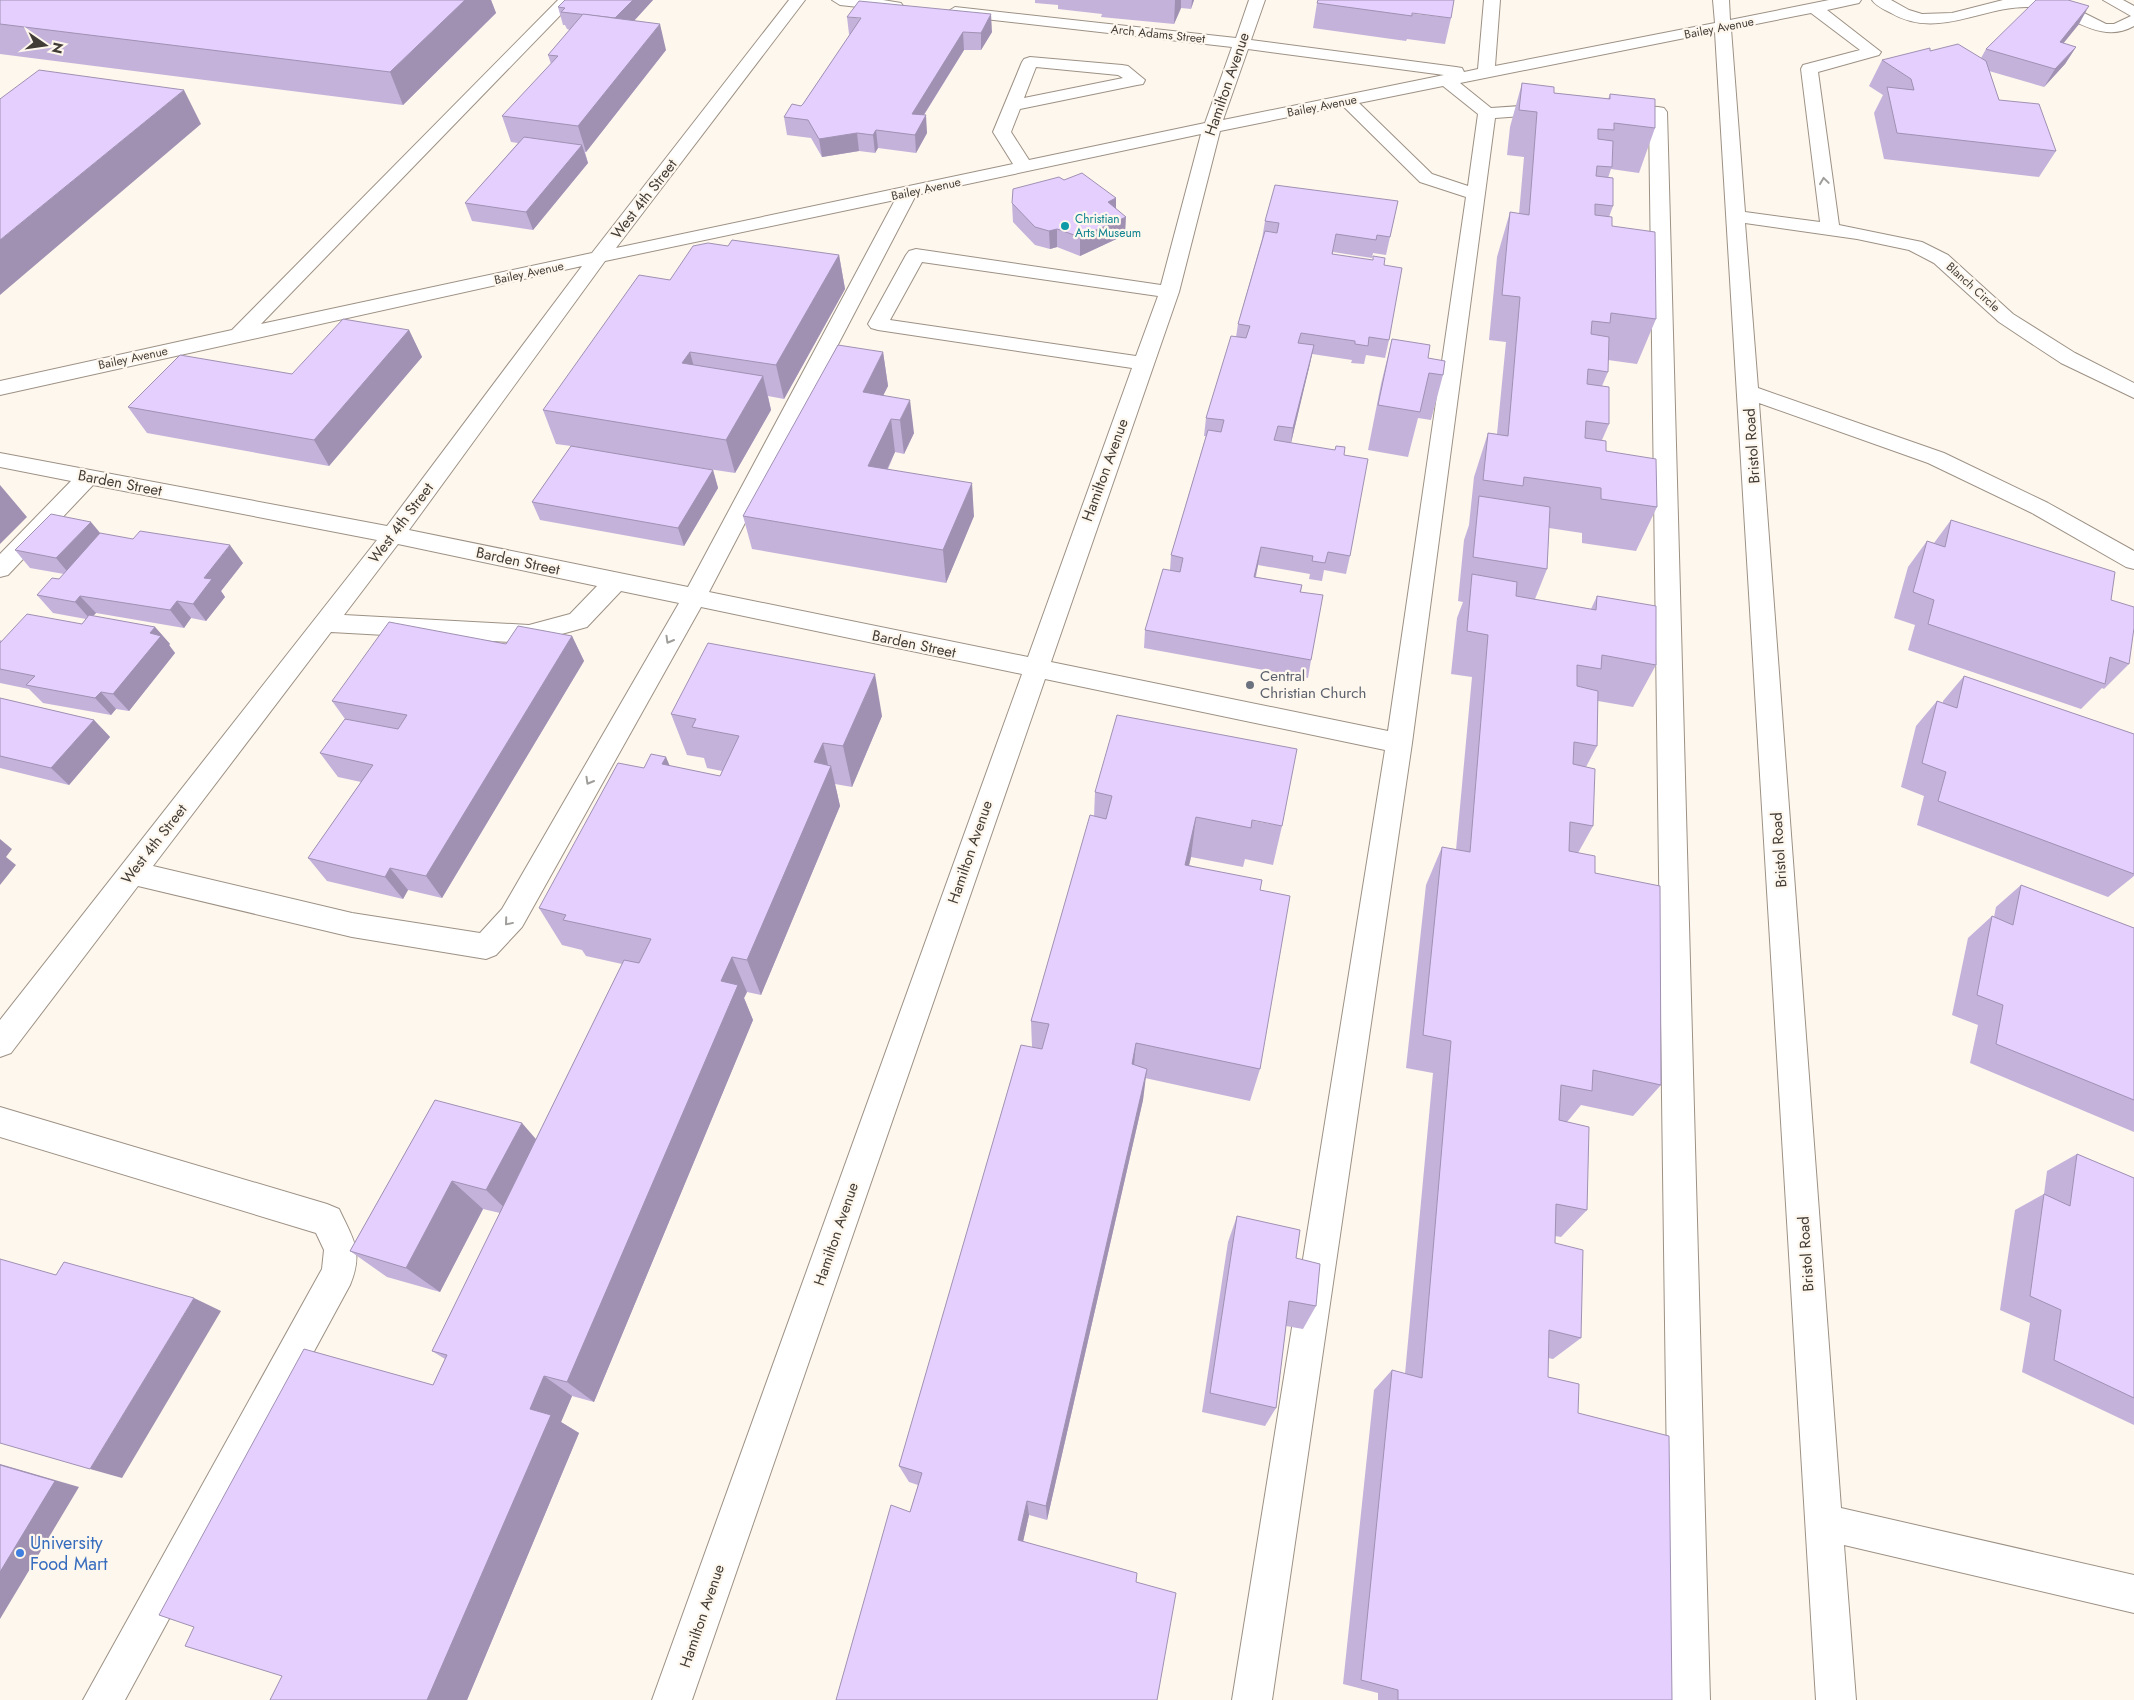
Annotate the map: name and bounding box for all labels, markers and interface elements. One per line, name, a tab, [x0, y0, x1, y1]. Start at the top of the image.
street label: Bailey Avenue	[1683, 12, 1755, 44]
north arrow	[20, 20, 70, 70]
street label: Arch Adams Street	[1110, 20, 1206, 48]
street label: Hamilton Avenue	[1199, 29, 1255, 139]
text: N	[47, 40, 69, 56]
street label: Bailey Avenue	[1286, 90, 1358, 122]
street label: West 4th Street	[606, 154, 682, 244]
street label: Bailey Avenue	[890, 173, 962, 205]
one-way arrow	[1819, 177, 1829, 185]
place label: Christian Arts Museum	[1075, 210, 1141, 242]
marker: Christian Arts Museum	[1059, 220, 1071, 232]
street label: Bailey Avenue	[493, 257, 565, 289]
street label: Blanch Circle	[1942, 258, 2004, 316]
street label: Bailey Avenue	[97, 342, 169, 374]
street label: Bristol Road	[1738, 408, 1766, 484]
street label: Hamilton Avenue	[1076, 415, 1134, 524]
street label: Barden Street	[76, 464, 164, 502]
street label: West 4th Street	[363, 478, 439, 568]
street label: Barden Street	[474, 541, 562, 581]
street label: Barden Street	[870, 624, 958, 664]
one-way arrow	[666, 634, 676, 643]
place label: Central Christian Church	[1260, 665, 1366, 704]
marker: Central Christian Church	[1244, 679, 1256, 691]
one-way arrow	[585, 775, 595, 784]
street label: Hamilton Avenue	[942, 797, 998, 907]
street label: West 4th Street	[116, 799, 192, 889]
street label: Bristol Road	[1765, 812, 1793, 888]
one-way arrow	[505, 916, 514, 925]
street label: Hamilton Avenue	[808, 1179, 864, 1289]
street label: Bristol Road	[1792, 1216, 1820, 1292]
place label: University Food Mart	[30, 1530, 108, 1577]
marker: University Food Mart	[14, 1547, 26, 1559]
street label: Hamilton Avenue	[674, 1561, 730, 1671]

